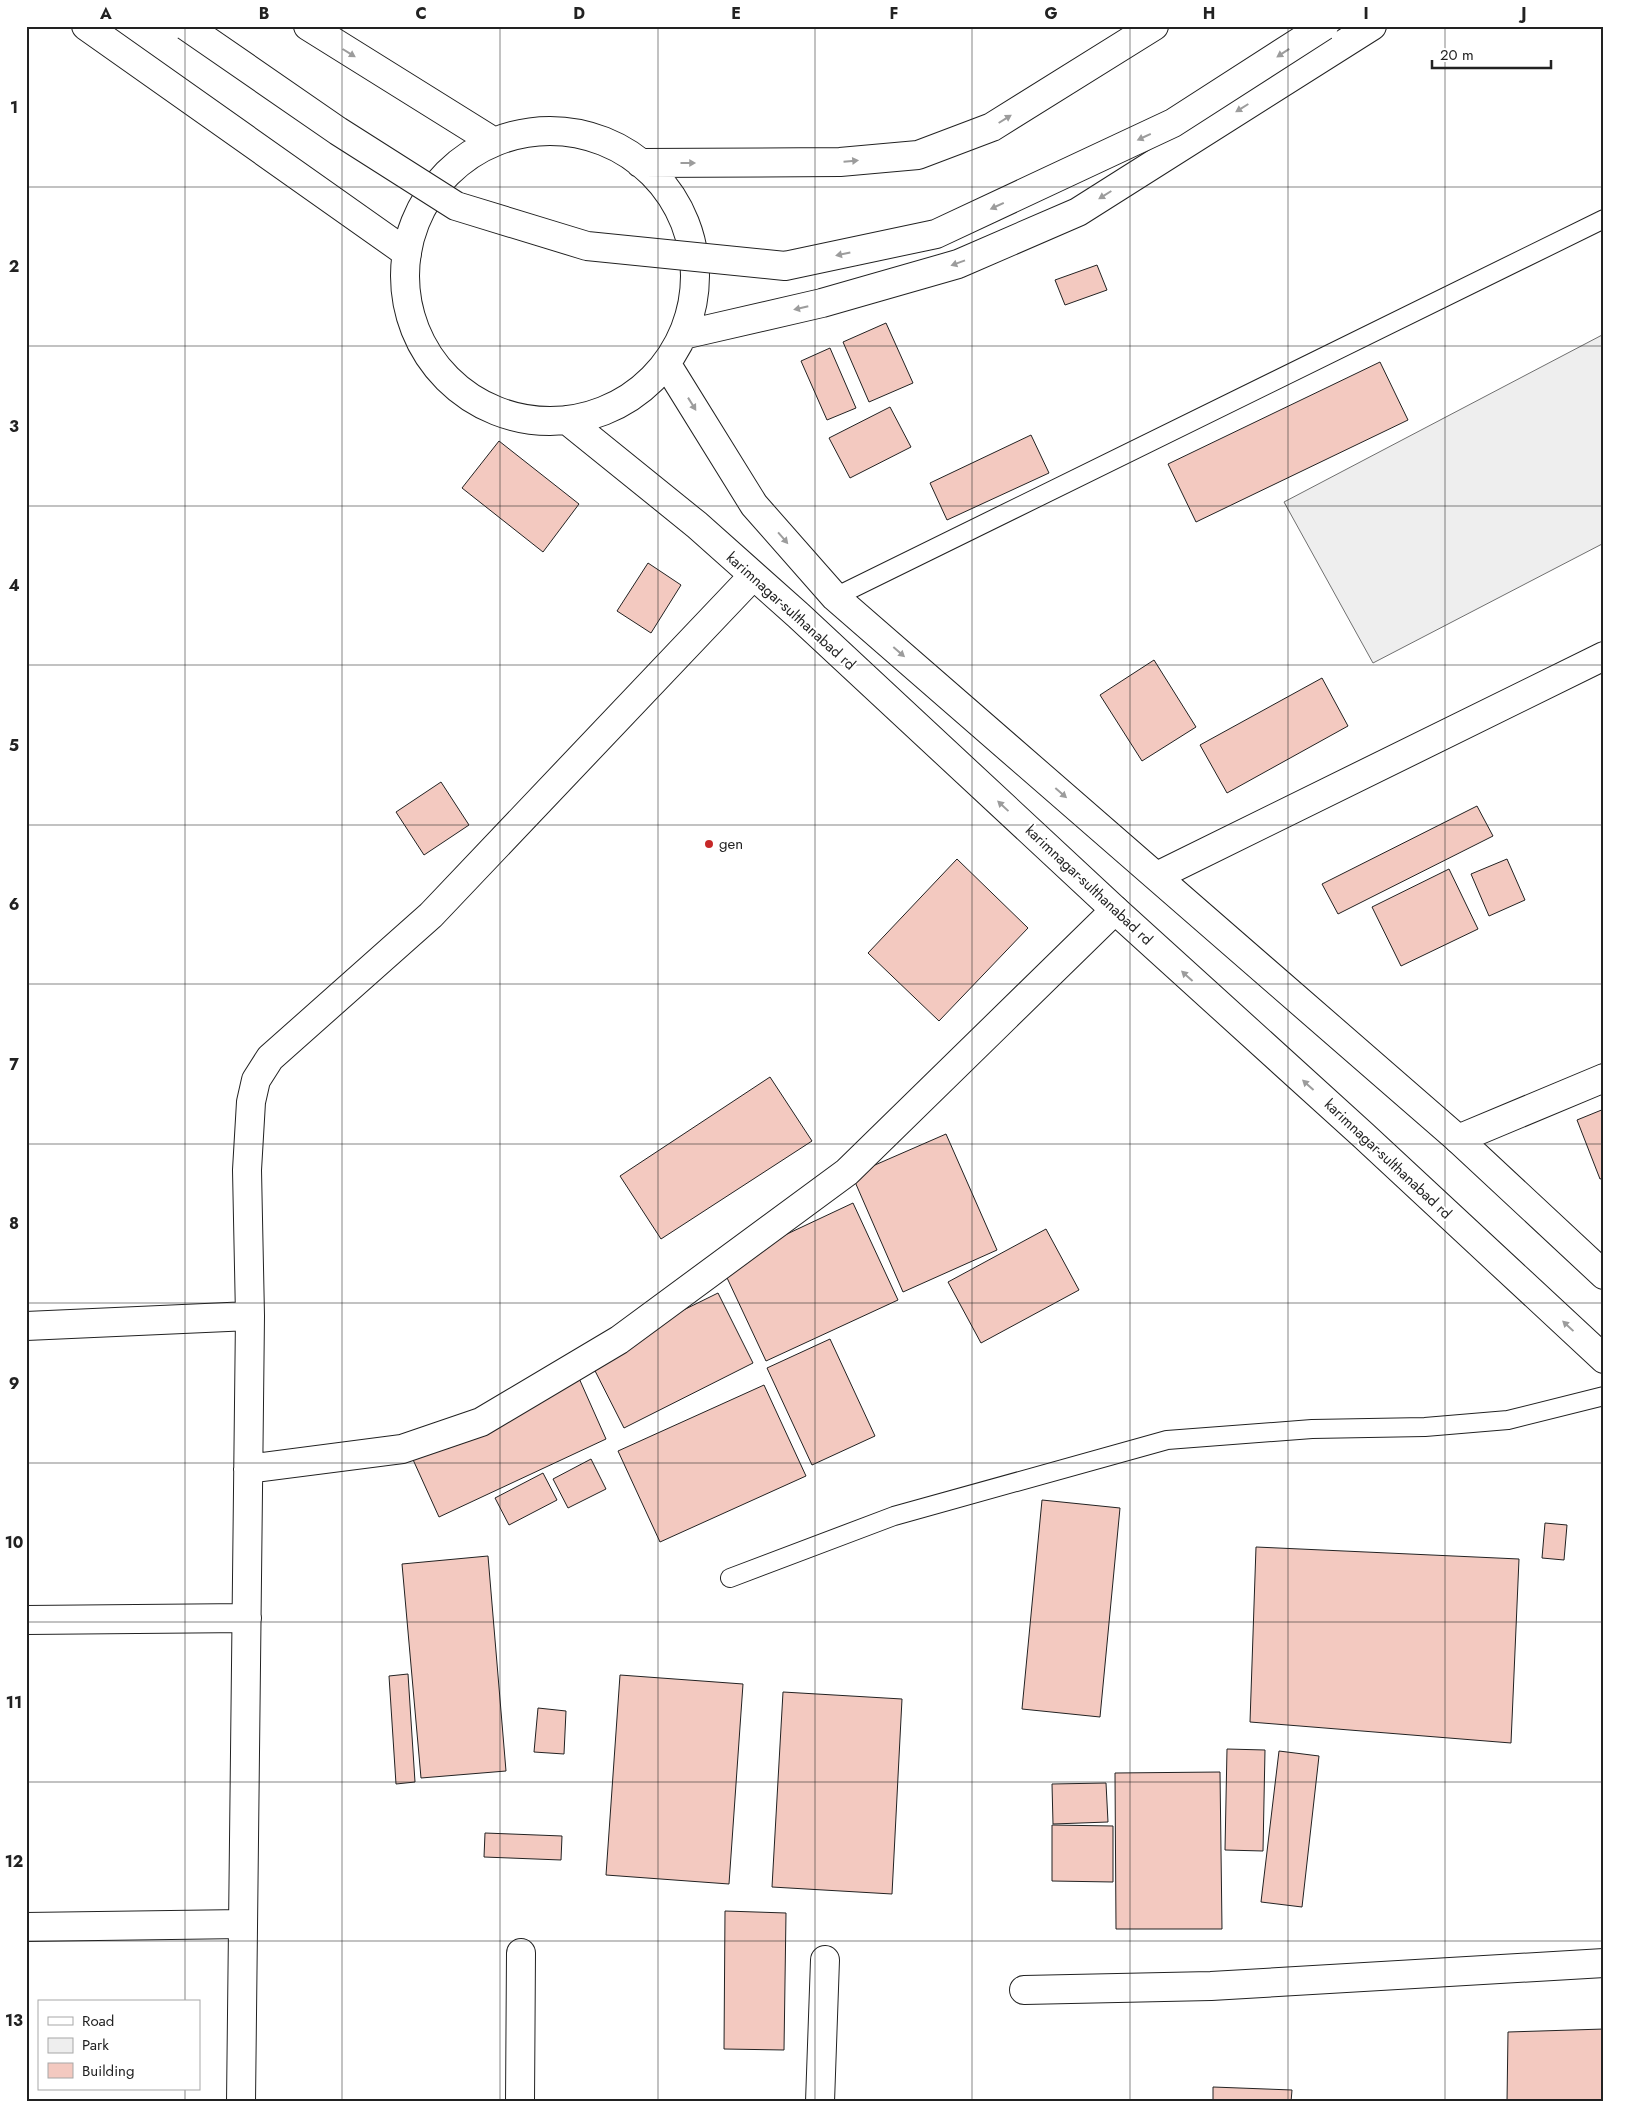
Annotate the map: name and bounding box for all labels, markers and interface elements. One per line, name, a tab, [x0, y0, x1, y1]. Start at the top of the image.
text: A	[99, 2, 112, 25]
text: B	[259, 2, 269, 25]
text: C	[415, 2, 427, 25]
text: D	[573, 2, 585, 25]
text: E	[731, 2, 741, 25]
text: F	[890, 2, 898, 25]
text: G	[1044, 2, 1058, 25]
text: H	[1203, 2, 1215, 25]
text: I	[1363, 2, 1369, 25]
text: J	[1518, 2, 1527, 25]
scale bar	[1432, 38, 1551, 70]
text: 20 m	[1440, 44, 1474, 66]
one-way arrow	[343, 48, 356, 57]
one-way arrow	[1276, 48, 1289, 57]
text: 1	[10, 96, 18, 119]
one-way arrow	[1236, 104, 1249, 113]
one-way arrow	[999, 114, 1012, 123]
one-way arrow	[1137, 133, 1151, 141]
one-way arrow	[843, 157, 859, 165]
one-way arrow	[681, 158, 697, 166]
one-way arrow	[1098, 191, 1111, 200]
one-way arrow	[990, 202, 1004, 210]
one-way arrow	[834, 250, 850, 258]
text: 2	[9, 255, 19, 278]
one-way arrow	[950, 260, 965, 267]
one-way arrow	[794, 304, 809, 312]
one-way arrow	[687, 398, 697, 411]
text: 3	[9, 415, 19, 438]
one-way arrow	[778, 532, 789, 545]
street label: karimnagar-sulthanabad rd	[721, 547, 861, 675]
text: 4	[8, 574, 20, 597]
one-way arrow	[892, 646, 904, 658]
text: 5	[9, 734, 19, 757]
one-way arrow	[1055, 787, 1067, 799]
one-way arrow	[998, 800, 1010, 812]
street label: karimnagar-sulthanabad rd	[1020, 820, 1158, 950]
place label: gen	[719, 833, 743, 855]
marker: gen	[703, 838, 715, 850]
text: 6	[9, 893, 19, 916]
one-way arrow	[1181, 970, 1194, 981]
text: 7	[9, 1053, 19, 1076]
one-way arrow	[1301, 1079, 1314, 1090]
street label: karimnagar-sulthanabad rd	[1319, 1094, 1457, 1224]
text: 8	[9, 1212, 19, 1235]
one-way arrow	[1562, 1320, 1574, 1332]
text: 9	[9, 1372, 19, 1395]
text: 10	[5, 1531, 23, 1554]
text: 11	[6, 1691, 22, 1714]
text: 12	[5, 1850, 23, 1873]
legend	[38, 2000, 200, 2090]
text: 13	[5, 2009, 23, 2032]
text: Road	[82, 2010, 114, 2032]
text: Park	[82, 2034, 109, 2056]
text: Building	[82, 2060, 134, 2082]

